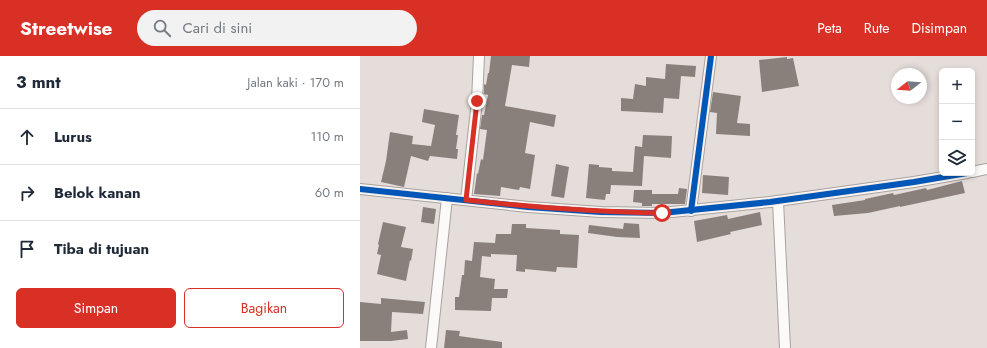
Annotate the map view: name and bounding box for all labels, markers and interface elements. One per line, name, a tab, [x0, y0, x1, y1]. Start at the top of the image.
search box	[137, 10, 417, 46]
text: Streetwise	[20, 15, 113, 42]
icon: search	[151, 17, 173, 39]
text: Cari di sini	[183, 17, 252, 39]
text: Peta	[817, 18, 842, 38]
text: Rute	[864, 18, 890, 38]
text: Disimpan	[912, 18, 967, 38]
north arrow	[891, 68, 927, 104]
map controls	[939, 68, 975, 176]
button: +	[939, 68, 975, 104]
text: 3 mnt	[16, 70, 61, 94]
text: Jalan kaki · 170 m	[247, 73, 344, 92]
route end	[468, 92, 486, 110]
button: −	[939, 104, 975, 140]
icon: ahead	[16, 126, 38, 148]
text: Lurus	[54, 126, 92, 148]
text: 110 m	[310, 127, 344, 146]
button: layers	[939, 140, 975, 176]
icon: right	[16, 182, 38, 204]
text: Belok kanan	[54, 182, 141, 204]
text: 60 m	[315, 183, 344, 202]
route start	[653, 204, 671, 222]
icon: arrive	[16, 238, 38, 260]
text: Tiba di tujuan	[54, 238, 149, 260]
button: Simpan	[16, 288, 176, 328]
button: Bagikan	[184, 288, 344, 328]

